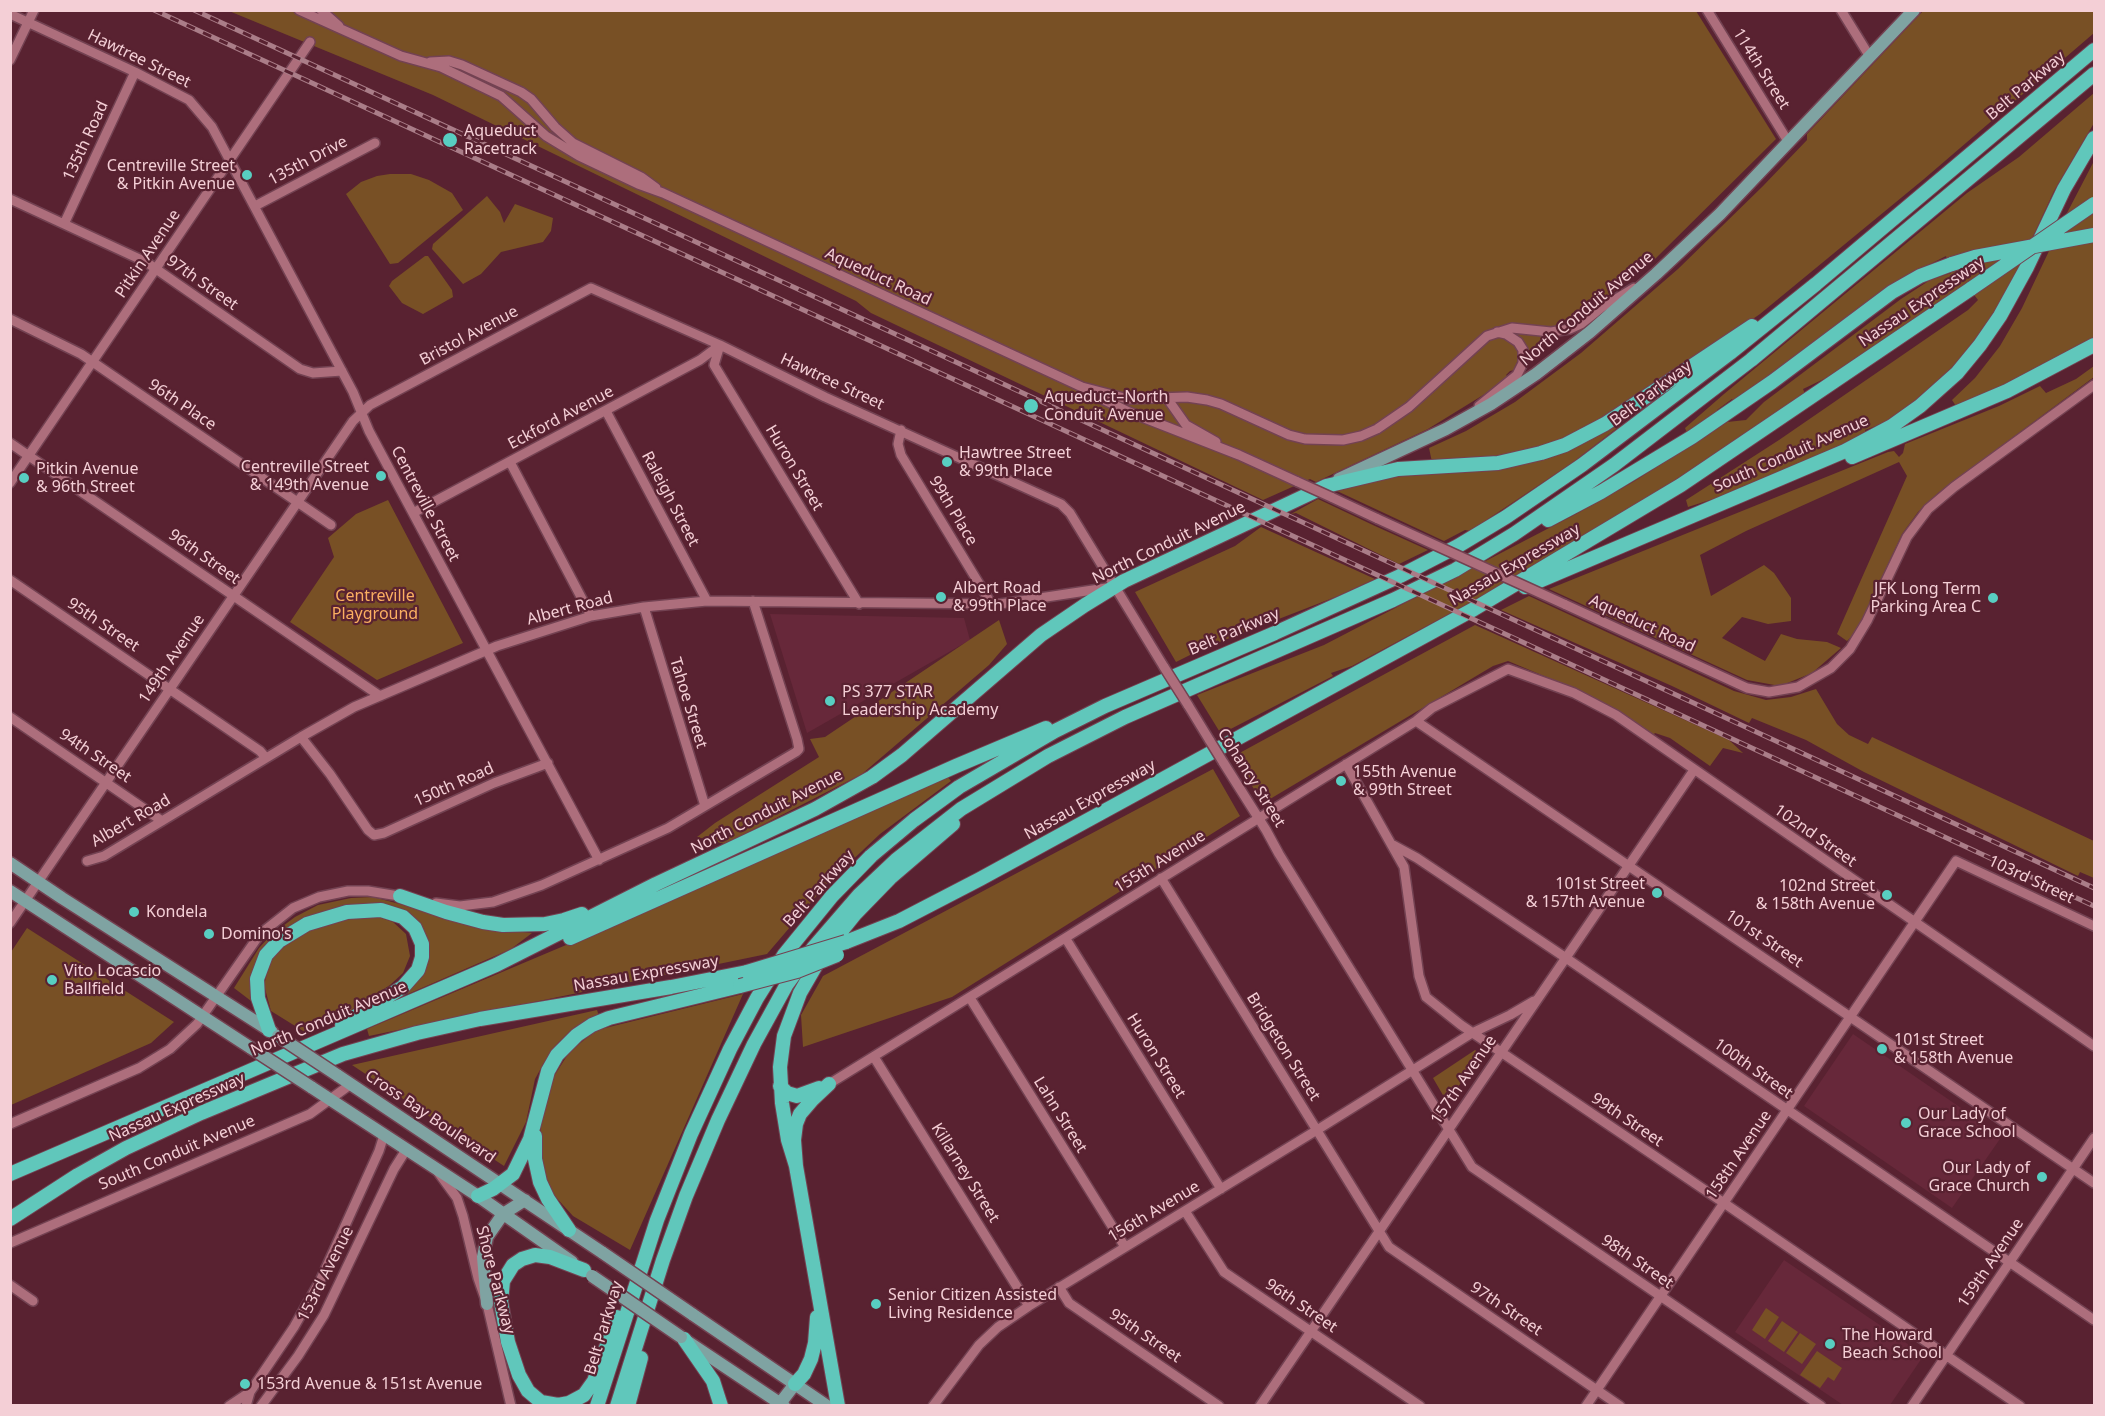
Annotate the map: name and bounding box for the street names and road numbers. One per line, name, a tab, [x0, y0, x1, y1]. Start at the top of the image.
street label: 114th Street	[1728, 25, 1794, 113]
street label: Hawtree Street	[84, 26, 194, 92]
street label: Belt Parkway	[1983, 47, 2069, 125]
street label: 135th Road	[59, 98, 113, 184]
street label: 135th Drive	[265, 132, 351, 190]
street label: Pitkin Avenue	[111, 206, 185, 302]
street label: Aqueduct Road	[822, 244, 934, 310]
street label: North Conduit Avenue	[1517, 248, 1657, 370]
street label: 97th Street	[163, 251, 241, 315]
street label: Nassau Expressway	[1856, 253, 1988, 351]
street label: Bristol Avenue	[416, 302, 522, 370]
street label: Hawtree Street	[777, 350, 887, 414]
street label: Belt Parkway	[1606, 357, 1696, 431]
street label: 96th Place	[144, 375, 220, 435]
street label: Eckford Avenue	[505, 382, 617, 454]
street label: South Conduit Avenue	[1710, 411, 1872, 497]
street label: Huron Street	[761, 422, 827, 514]
street label: Centreville Street	[386, 443, 464, 565]
street label: Raleigh Street	[637, 448, 703, 550]
street label: 99th Place	[925, 473, 981, 549]
street label: North Conduit Avenue	[1089, 498, 1249, 588]
street label: Nassau Expressway	[1447, 520, 1583, 610]
street label: 96th Street	[165, 525, 243, 589]
street label: Albert Road	[525, 588, 615, 630]
street label: Aqueduct Road	[1586, 591, 1698, 657]
street label: 95th Street	[63, 594, 143, 656]
street label: Belt Parkway	[1186, 604, 1282, 660]
street label: 149th Avenue	[135, 611, 209, 707]
street label: Tahoe Street	[665, 655, 711, 751]
street label: 94th Street	[55, 725, 135, 787]
street label: Cohancy Street	[1213, 725, 1289, 831]
street label: Nassau Expressway	[1021, 756, 1159, 844]
street label: 150th Road	[411, 759, 497, 811]
street label: North Conduit Avenue	[688, 765, 846, 859]
street label: Albert Road	[88, 791, 174, 851]
street label: 102nd Street	[1770, 801, 1860, 871]
street label: 155th Avenue	[1111, 826, 1209, 898]
street label: Belt Parkway	[779, 847, 859, 931]
street label: 103rd Street	[1985, 852, 2077, 908]
street label: 101st Street	[1721, 906, 1807, 972]
street label: Nassau Expressway	[572, 952, 720, 996]
street label: North Conduit Avenue	[248, 977, 410, 1061]
street label: Bridgeton Street	[1242, 989, 1324, 1105]
street label: Huron Street	[1122, 1010, 1190, 1102]
street label: 157th Avenue	[1427, 1032, 1501, 1128]
street label: 100th Street	[1710, 1035, 1796, 1103]
street label: Cross Bay Boulevard	[361, 1066, 499, 1168]
street label: Nassau Expressway	[106, 1069, 248, 1147]
street label: Lahn Street	[1029, 1073, 1091, 1157]
street label: 99th Street	[1587, 1089, 1667, 1151]
street label: 158th Avenue	[1702, 1107, 1776, 1203]
street label: South Conduit Avenue	[96, 1111, 258, 1195]
street label: Killarney Street	[927, 1120, 1003, 1226]
street label: 156th Avenue	[1105, 1177, 1203, 1247]
street label: 159th Avenue	[1954, 1215, 2028, 1311]
street label: 153rd Avenue	[294, 1223, 358, 1325]
street label: Shore Parkway	[471, 1224, 519, 1336]
street label: 98th Street	[1597, 1231, 1677, 1293]
street label: 96th Street	[1261, 1275, 1341, 1337]
street label: 97th Street	[1466, 1278, 1546, 1340]
street label: Belt Parkway	[581, 1279, 627, 1377]
street label: 95th Street	[1105, 1305, 1185, 1367]

